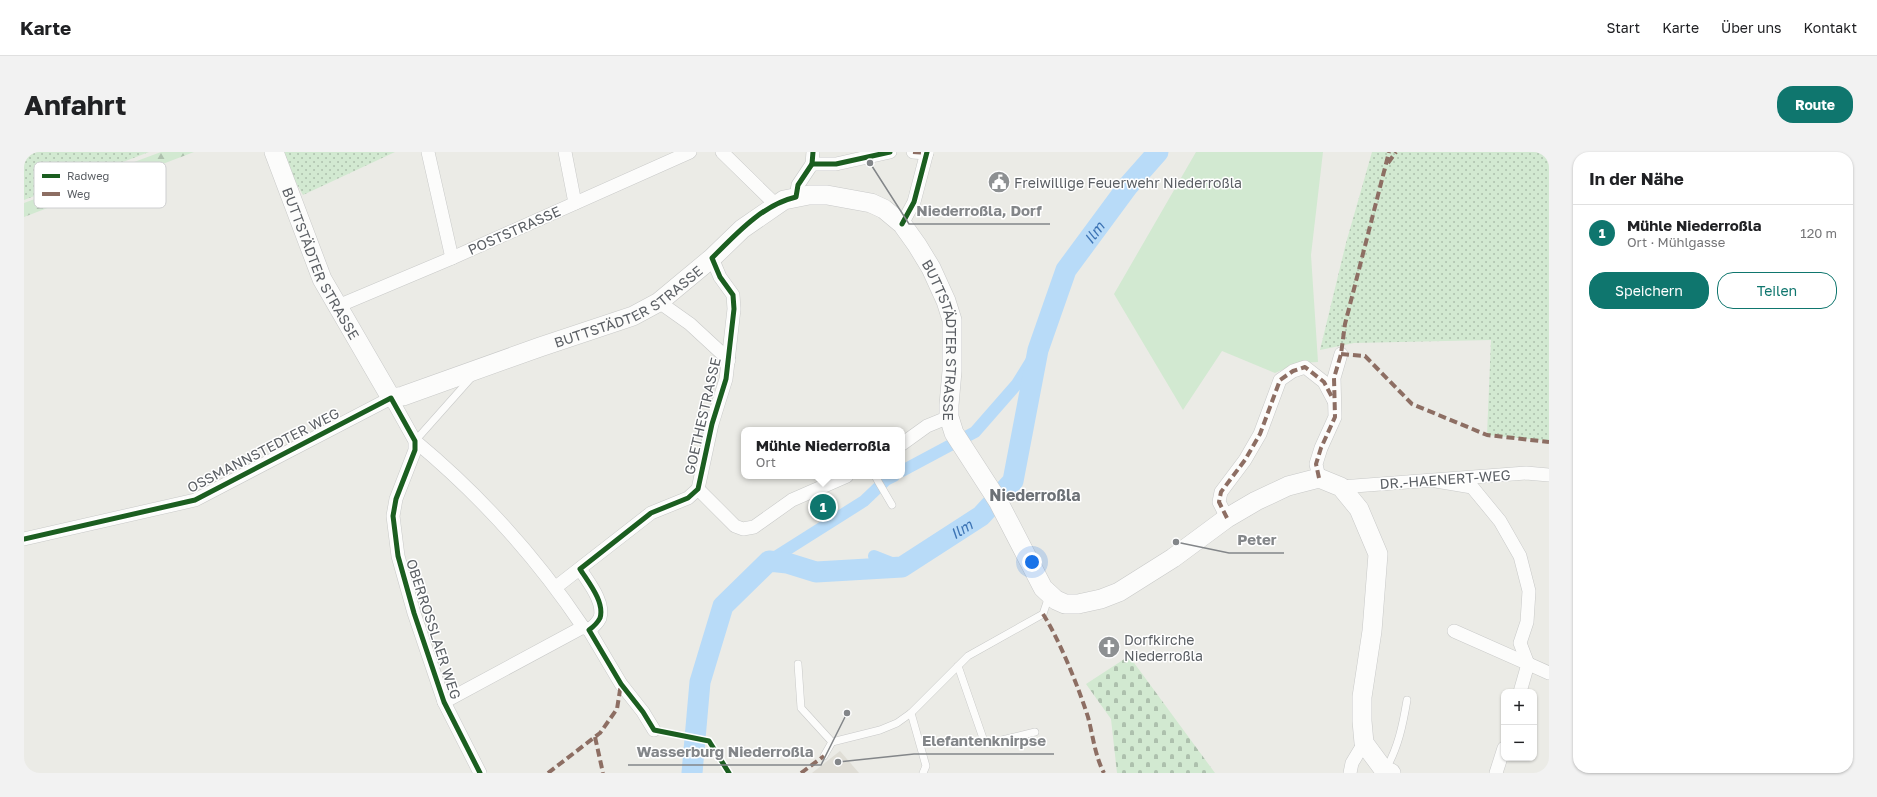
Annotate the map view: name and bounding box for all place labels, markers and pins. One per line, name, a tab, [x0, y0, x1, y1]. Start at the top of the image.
public building icon: Freiwillige Feuerwehr Niederroßla	[986, 169, 1012, 195]
place label: Freiwillige Feuerwehr Niederroßla	[1014, 174, 1242, 191]
callout: Niederroßla, Dorf	[909, 197, 1050, 224]
pin: 1	[810, 492, 836, 522]
callout: Peter	[1229, 526, 1284, 553]
place label: Dorfkirche Niederroßla	[1124, 631, 1203, 664]
church icon: Dorfkirche Niederroßla	[1096, 634, 1122, 660]
callout: Elefantenknirpse	[914, 727, 1054, 754]
callout: Wasserburg Niederroßla	[628, 738, 821, 765]

